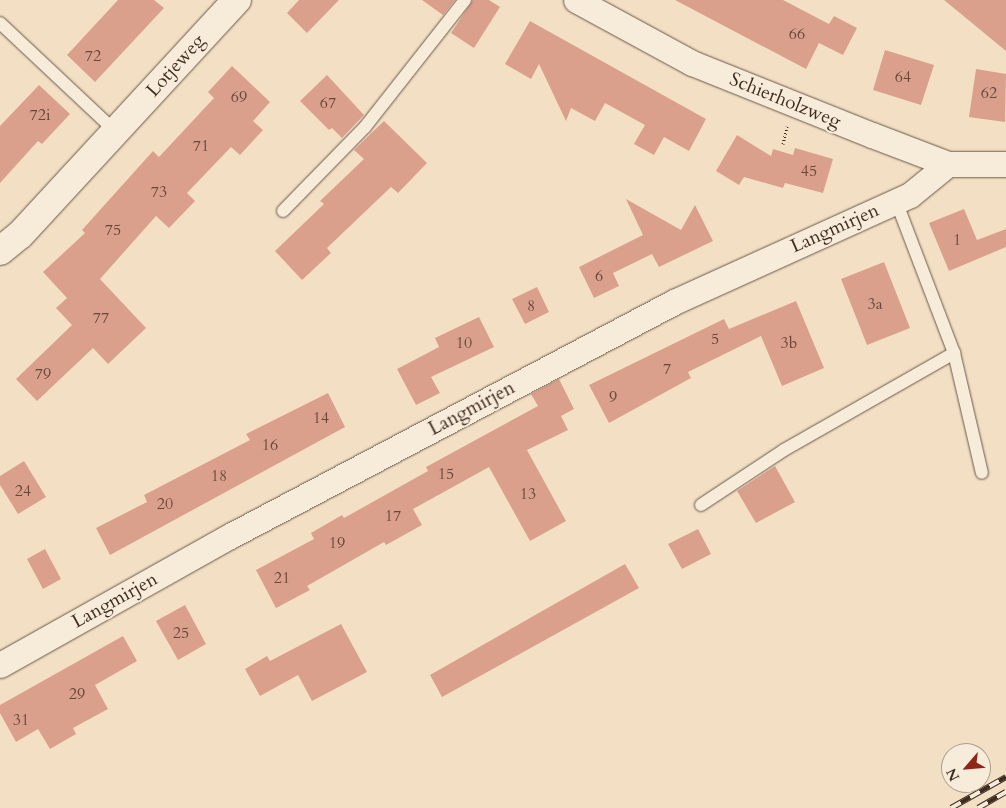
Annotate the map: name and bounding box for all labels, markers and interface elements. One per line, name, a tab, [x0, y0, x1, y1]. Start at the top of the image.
house number: 66	[789, 24, 805, 44]
street label: Lotjeweg	[142, 30, 210, 102]
house number: 72	[85, 46, 101, 66]
house number: 64	[895, 67, 911, 87]
street label: Schierholzweg	[726, 68, 844, 134]
house number: 62	[981, 83, 997, 103]
house number: 69	[231, 87, 247, 107]
house number: 67	[320, 93, 336, 113]
house number: 72i	[30, 105, 50, 125]
house number: 71	[193, 136, 209, 156]
house number: 45	[801, 161, 817, 181]
house number: 73	[151, 182, 167, 202]
street label: Langmirjen	[787, 199, 883, 259]
house number: 75	[105, 220, 121, 240]
house number: 1	[953, 230, 961, 250]
house number: 6	[595, 266, 603, 286]
house number: 3a	[867, 294, 883, 314]
house number: 8	[527, 296, 535, 316]
house number: 77	[93, 308, 109, 328]
house number: 5	[711, 329, 719, 349]
house number: 10	[456, 333, 472, 353]
house number: 3b	[781, 333, 797, 353]
house number: 7	[663, 359, 671, 379]
house number: 79	[35, 364, 51, 384]
street label: Langmirjen	[425, 377, 519, 441]
house number: 9	[609, 387, 617, 407]
house number: 14	[313, 408, 329, 428]
house number: 16	[262, 435, 278, 455]
house number: 15	[438, 464, 454, 484]
house number: 18	[211, 466, 227, 486]
house number: 24	[15, 481, 31, 501]
house number: 13	[520, 484, 536, 504]
house number: 20	[157, 494, 173, 514]
house number: 17	[385, 506, 401, 526]
house number: 19	[329, 533, 345, 553]
street label: Langmirjen	[68, 568, 162, 634]
house number: 21	[274, 568, 290, 588]
house number: 25	[173, 623, 189, 643]
house number: 29	[69, 684, 85, 704]
house number: 31	[13, 710, 29, 730]
north arrow	[941, 743, 991, 793]
text: N	[942, 765, 964, 784]

